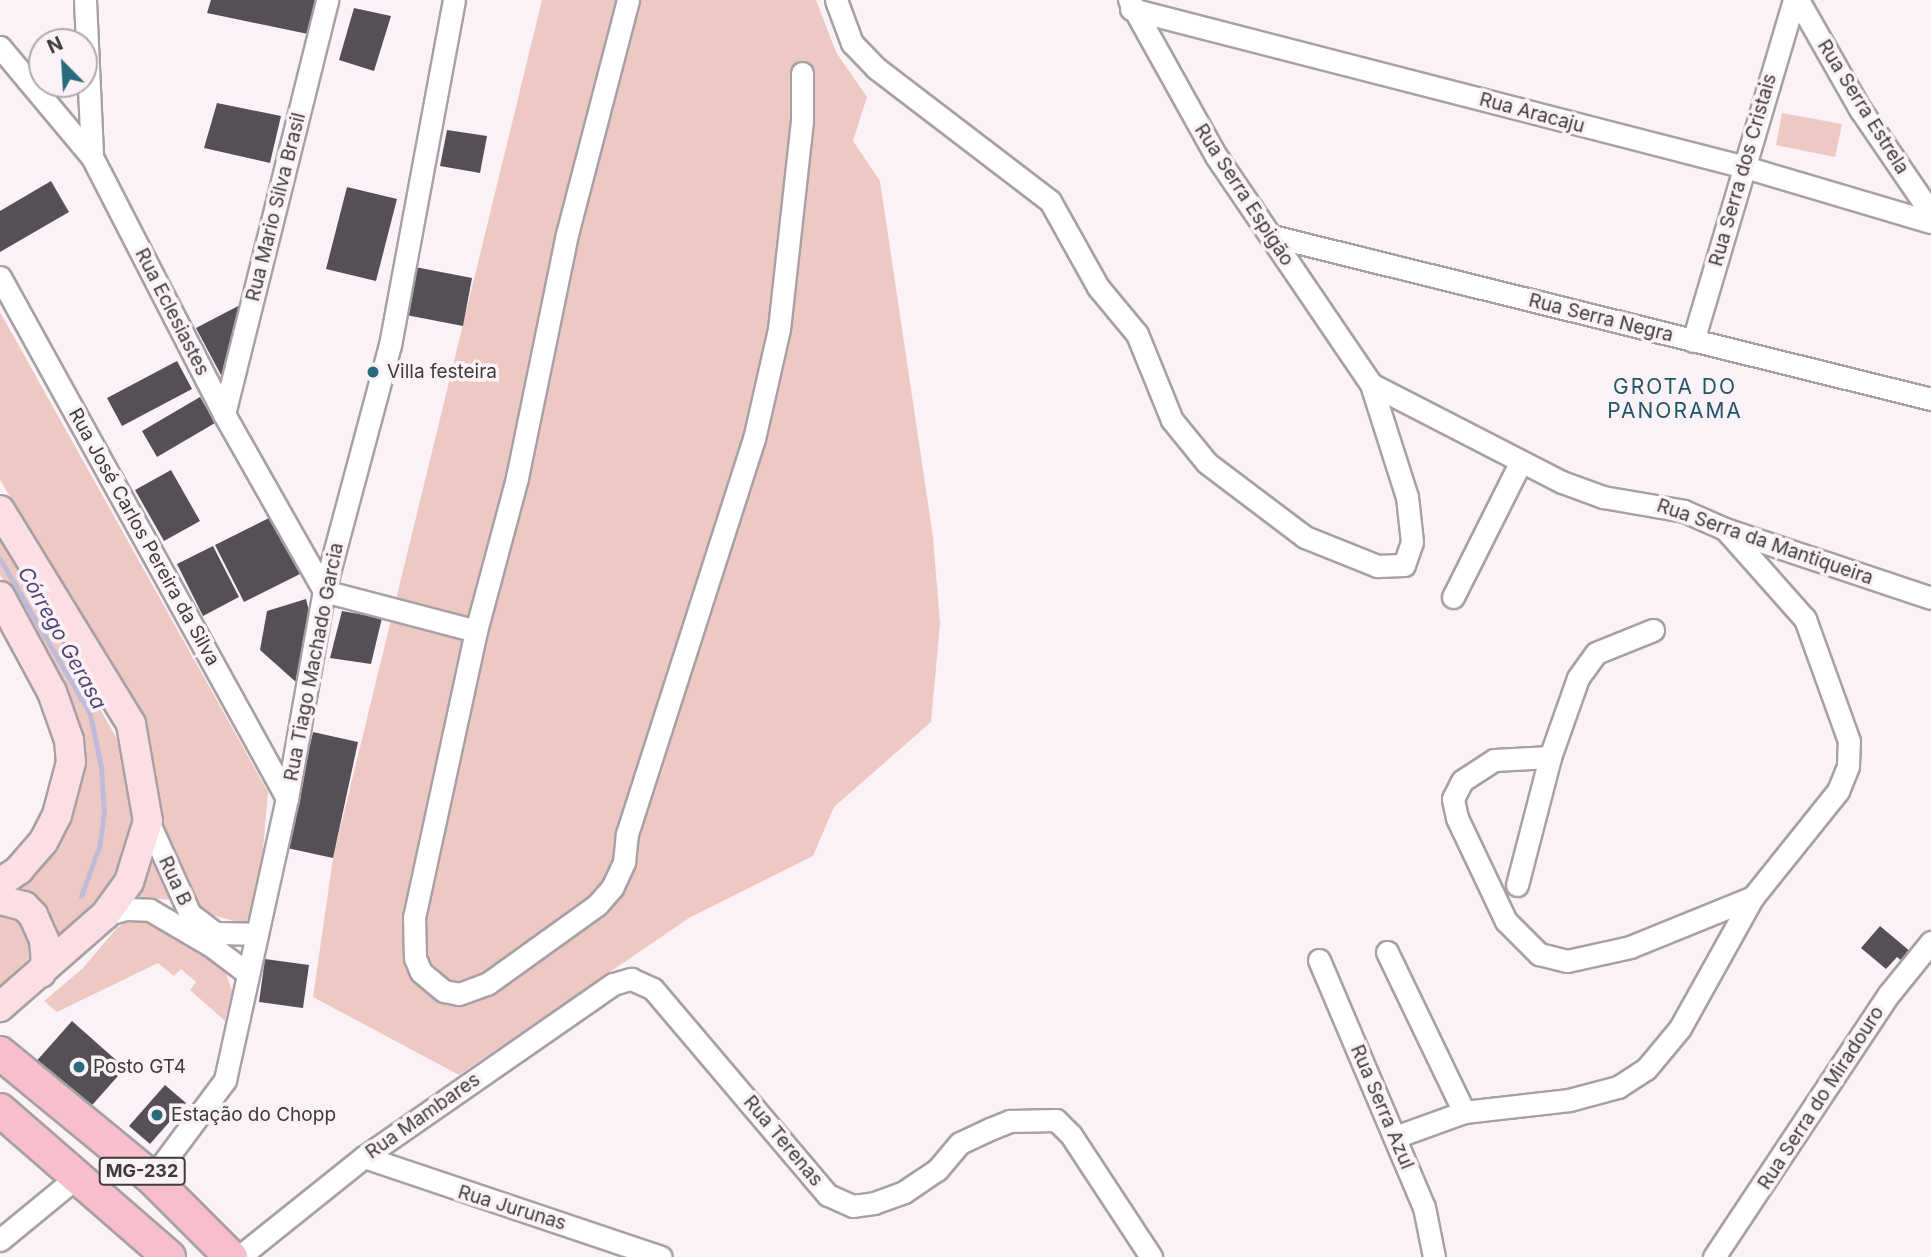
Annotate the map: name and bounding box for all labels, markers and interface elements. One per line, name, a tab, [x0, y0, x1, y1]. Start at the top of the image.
north arrow	[28, 28, 98, 98]
text: N	[44, 32, 66, 59]
street label: Rua Serra Estrela	[1812, 36, 1914, 178]
street label: Rua Serra dos Cristais	[1705, 71, 1781, 269]
street label: Rua Aracaju	[1477, 88, 1587, 138]
street label: Rua Mario Silva Brasil	[242, 110, 310, 304]
street label: Rua Serra Espigão	[1190, 120, 1298, 270]
street label: Rua Eclesiastes	[130, 245, 214, 379]
street label: Rua Serra Negra	[1526, 289, 1676, 347]
place label: Villa festeira	[387, 361, 497, 383]
marker: Villa festeira	[365, 364, 381, 380]
district label: GROTA DO PANORAMA	[1608, 374, 1742, 424]
street label: Rua José Carlos Pereira da Silva	[64, 404, 224, 670]
street label: Rua Serra da Mantiqueira	[1654, 494, 1876, 590]
street label: Rua Tiago Machado Garcia	[280, 541, 348, 783]
water label: Córrego Gerasa	[12, 562, 112, 714]
street label: Rua B	[154, 853, 196, 909]
street label: Rua Serra do Miradouro	[1753, 1002, 1889, 1194]
street label: Rua Serra Azul	[1346, 1041, 1418, 1173]
place label: Posto GT4	[93, 1056, 186, 1078]
marker: Posto GT4	[71, 1059, 87, 1075]
street label: Rua Mambares	[361, 1068, 485, 1164]
street label: Rua Terenas	[739, 1091, 827, 1191]
place label: Estação do Chopp	[171, 1104, 336, 1126]
marker: Estação do Chopp	[149, 1107, 165, 1123]
road number: MG-232	[98, 1156, 186, 1186]
street label: Rua Jurunas	[455, 1181, 569, 1235]

